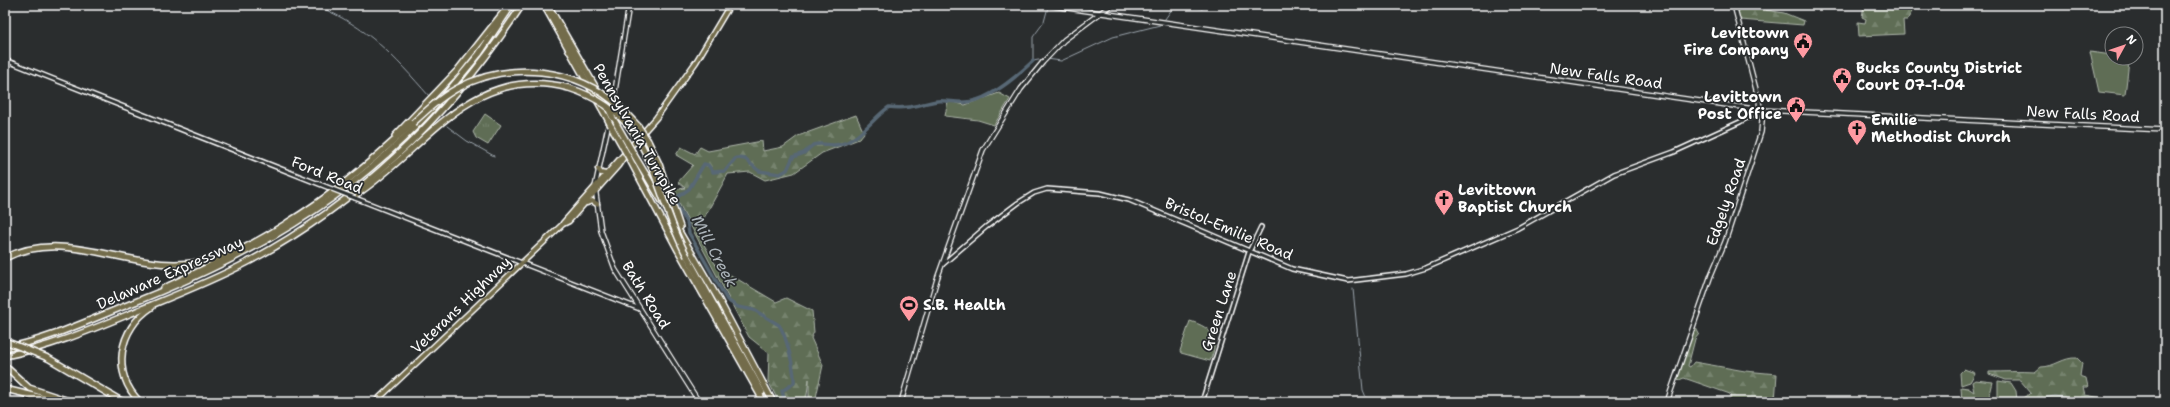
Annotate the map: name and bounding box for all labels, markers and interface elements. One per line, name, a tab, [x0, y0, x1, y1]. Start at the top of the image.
place label: Levittown Fire Company	[1684, 23, 1789, 60]
north arrow	[2104, 26, 2144, 66]
public building icon: Levittown Fire Company	[1792, 31, 1814, 59]
text: N	[2123, 32, 2140, 48]
street label: New Falls Road	[1548, 58, 1664, 94]
place label: Bucks County District Court 07-1-04	[1856, 58, 2022, 95]
street label: Pennsylvania Turnpike	[588, 60, 686, 208]
public building icon: Bucks County District Court 07-1-04	[1831, 66, 1853, 94]
place label: Levittown Post Office	[1698, 87, 1782, 124]
public building icon: Levittown Post Office	[1785, 95, 1807, 123]
street label: New Falls Road	[2026, 101, 2141, 127]
place label: Emilie Methodist Church	[1871, 110, 2011, 147]
church icon: Emilie Methodist Church	[1846, 118, 1868, 146]
street label: Ford Road	[288, 152, 366, 199]
street label: Edgely Road	[1702, 155, 1750, 248]
place label: Levittown Baptist Church	[1458, 180, 1572, 217]
church icon: Levittown Baptist Church	[1433, 188, 1455, 216]
street label: Bristol-Emilie Road	[1162, 193, 1297, 265]
water label: Mill Creek	[687, 211, 742, 291]
street label: Delaware Expressway	[94, 232, 246, 314]
street label: Veterans Highway	[407, 252, 515, 358]
street label: Bath Road	[617, 257, 675, 333]
street label: Green Lane	[1197, 268, 1241, 354]
sports icon: S.B. Health	[898, 294, 920, 322]
place label: S.B. Health	[923, 295, 1006, 315]

